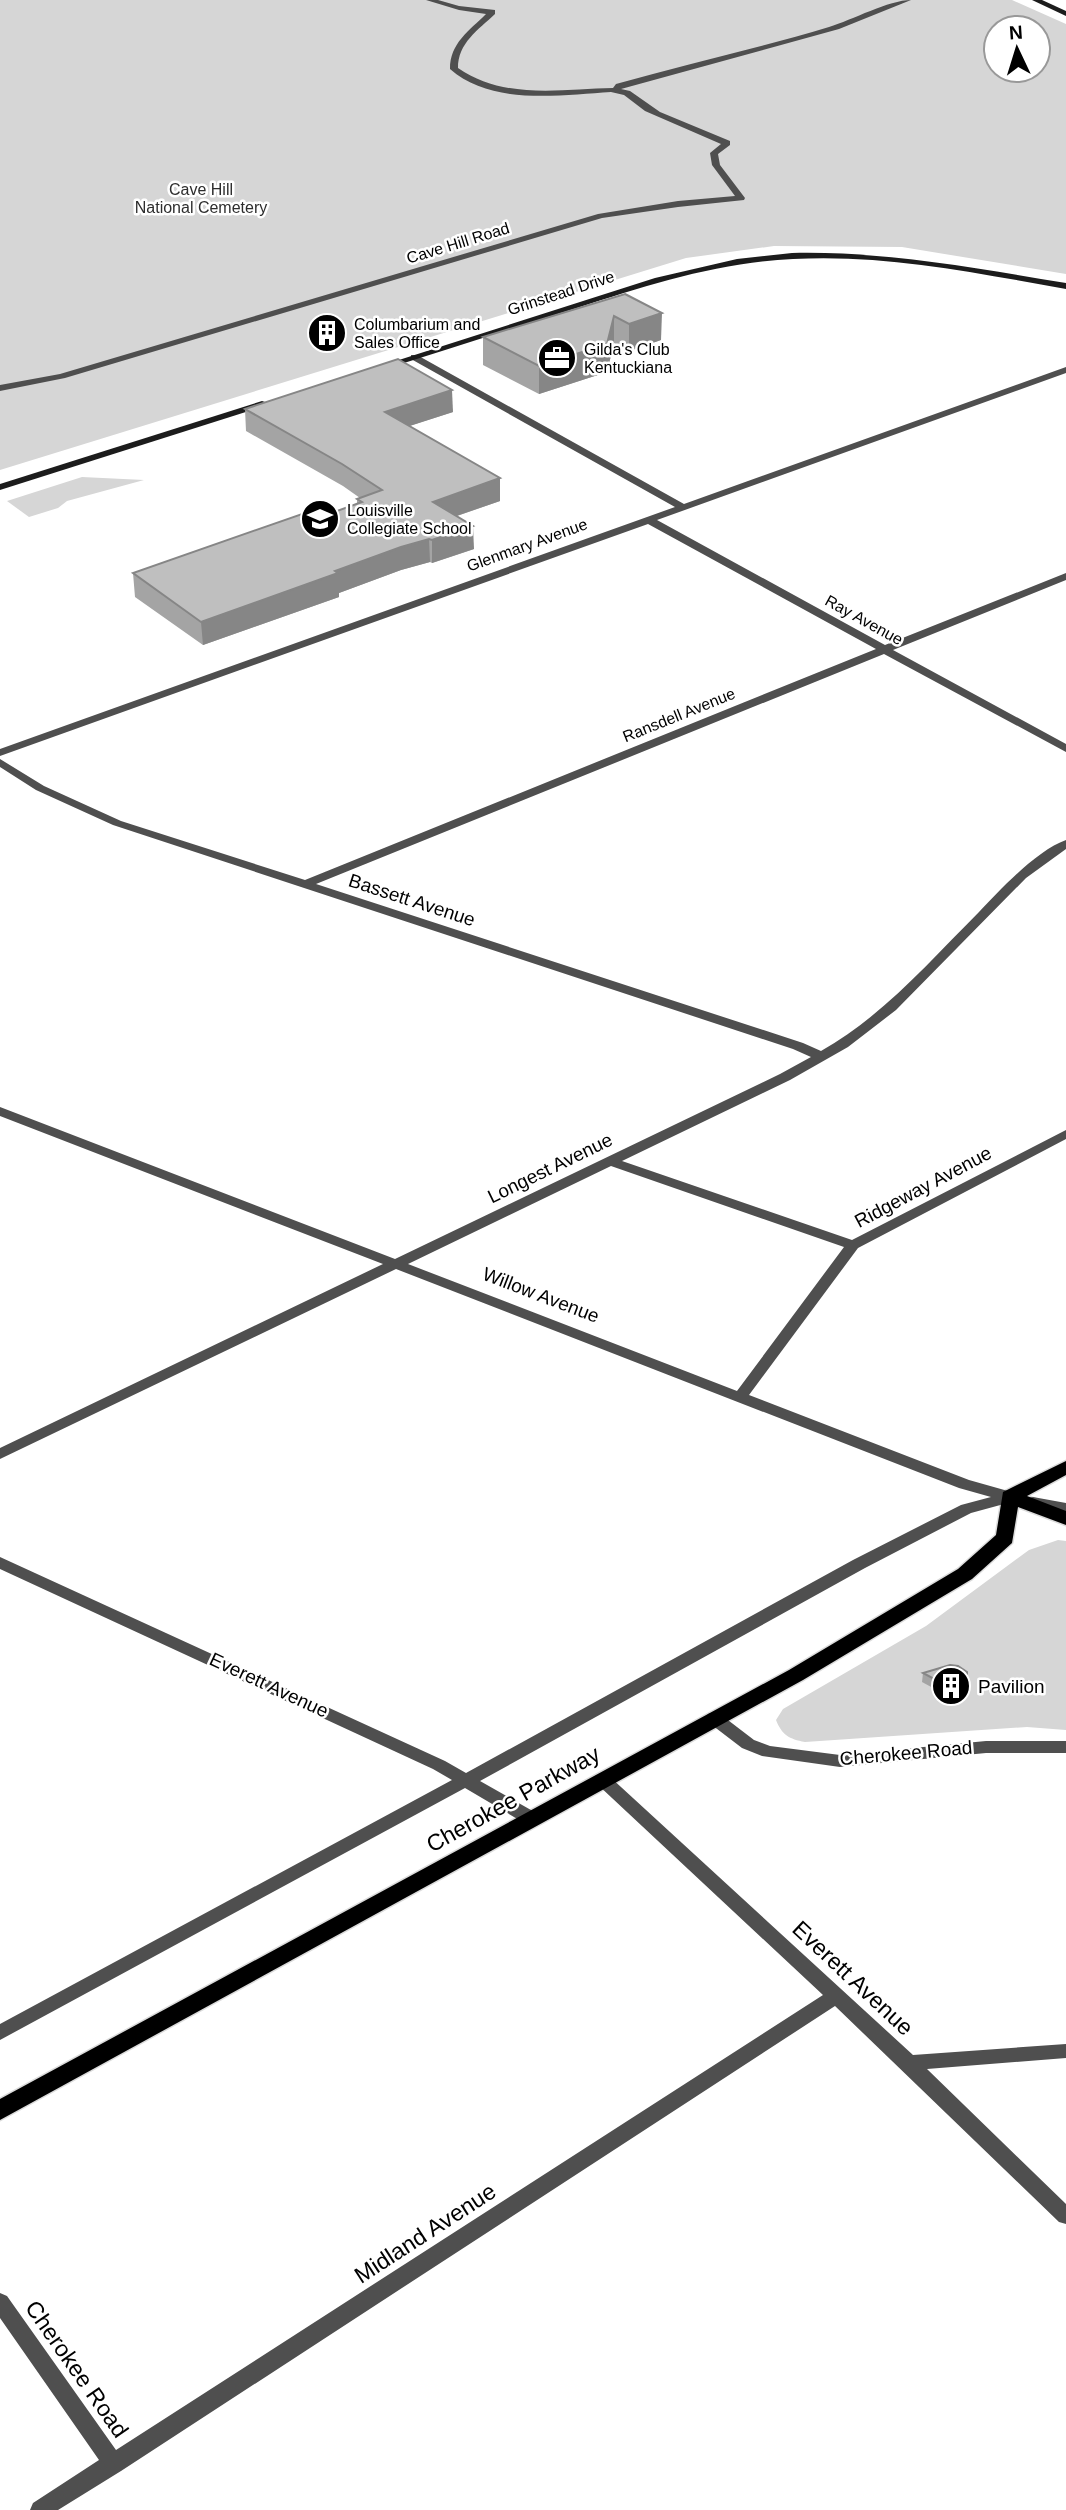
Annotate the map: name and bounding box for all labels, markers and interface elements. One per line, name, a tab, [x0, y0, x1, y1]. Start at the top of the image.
north arrow	[982, 14, 1052, 84]
text: N	[1008, 22, 1023, 43]
park label: Cave Hill National Cemetery	[135, 181, 267, 216]
street label: Cave Hill Road	[404, 219, 512, 267]
street label: Grinstead Drive	[506, 268, 617, 318]
building icon: Columbarium and Sales Office	[306, 312, 348, 354]
place label: Columbarium and Sales Office	[354, 316, 480, 351]
office icon: Gilda's Club Kentuckiana	[536, 337, 578, 379]
place label: Gilda's Club Kentuckiana	[584, 341, 672, 376]
school or university icon: Louisville Collegiate School	[299, 498, 341, 540]
place label: Louisville Collegiate School	[347, 502, 472, 537]
street label: Glenmary Avenue	[464, 515, 590, 575]
street label: Ray Avenue	[822, 592, 906, 648]
street label: Ransdell Avenue	[620, 685, 738, 745]
street label: Bassett Avenue	[346, 870, 478, 930]
street label: Longest Avenue	[484, 1129, 616, 1207]
street label: Ridgeway Avenue	[851, 1142, 995, 1232]
street label: Willow Avenue	[480, 1263, 602, 1327]
street label: Everett Avenue	[206, 1648, 332, 1722]
building icon: Pavilion	[930, 1665, 972, 1707]
place label: Pavilion	[978, 1676, 1045, 1697]
street label: Cherokee Road	[839, 1737, 973, 1769]
street label: Cherokee Parkway	[422, 1740, 605, 1857]
street label: Everett Avenue	[787, 1915, 919, 2041]
street label: Midland Avenue	[349, 2178, 501, 2288]
street label: Cherokee Road	[20, 2296, 134, 2442]

